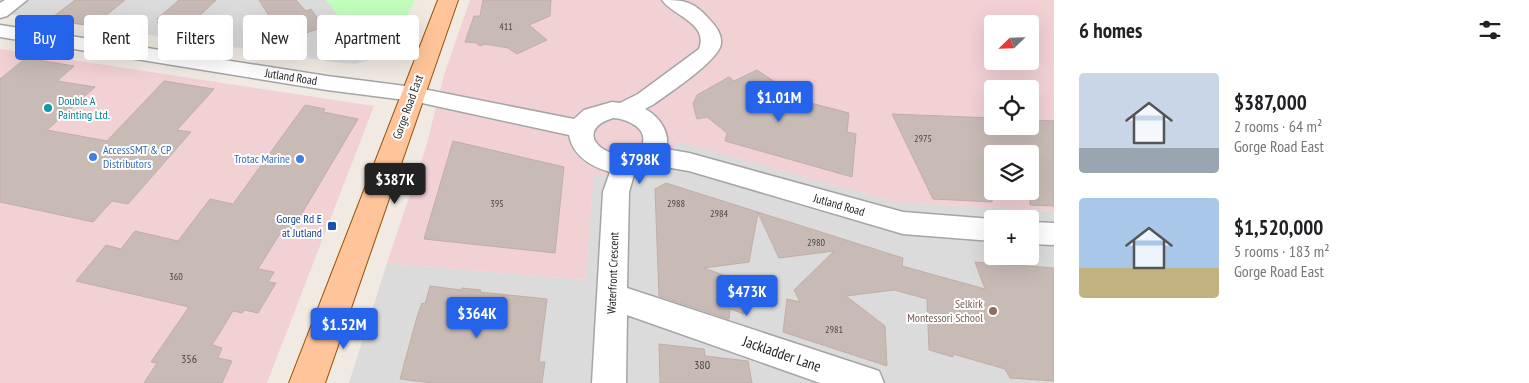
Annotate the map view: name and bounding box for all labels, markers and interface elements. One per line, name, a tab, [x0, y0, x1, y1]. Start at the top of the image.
chip: Buy	[15, 15, 74, 60]
chip: Rent	[84, 15, 148, 60]
chip: Filters	[158, 15, 233, 60]
chip: New	[243, 15, 307, 60]
chip: Apartment	[317, 15, 419, 60]
north arrow	[984, 15, 1039, 70]
map controls	[984, 15, 1039, 265]
icon: filters	[1476, 16, 1504, 44]
text: 6 homes	[1079, 17, 1142, 44]
house number: 411	[499, 20, 513, 33]
street label: Jutland Road	[263, 65, 318, 88]
street label: Gorge Road East	[389, 72, 426, 141]
pin: $1.01M	[738, 80, 820, 123]
button: locate	[984, 80, 1039, 135]
text: $1.01M	[757, 87, 801, 107]
text: $387,000	[1234, 89, 1307, 116]
place label: Double A Painting Ltd.	[58, 93, 110, 122]
icon: home	[1119, 93, 1179, 153]
marker: Double A Painting Ltd.	[42, 102, 54, 114]
text: 2 rooms · 64 m²	[1234, 116, 1322, 136]
house number: 2975	[914, 132, 932, 145]
text: Gorge Road East	[1234, 136, 1324, 156]
place label: AccessSMT & CP Distributors	[103, 142, 172, 171]
pin: $798K	[605, 142, 675, 185]
button: layers	[984, 145, 1039, 200]
text: $798K	[621, 149, 659, 169]
marker: AccessSMT & CP Distributors	[87, 151, 99, 163]
place label: Trotac Marine	[234, 151, 290, 166]
marker: Trotac Marine	[294, 153, 306, 165]
pin: $387K	[360, 162, 430, 205]
text: $387K	[376, 169, 414, 189]
street label: Jutland Road	[811, 190, 866, 219]
house number: 395	[490, 197, 504, 210]
house number: 2988	[667, 197, 685, 210]
house number: 2984	[710, 207, 729, 220]
button: +	[984, 210, 1039, 265]
place label: Gorge Rd E at Jutland	[276, 211, 322, 240]
text: $1,520,000	[1234, 214, 1323, 241]
icon: home	[1119, 218, 1179, 278]
marker: Gorge Rd E at Jutland	[326, 220, 338, 232]
street label: Waterfront Crescent	[604, 231, 621, 314]
house number: 2980	[807, 236, 826, 249]
text: 5 rooms · 183 m²	[1234, 241, 1330, 261]
text: Gorge Road East	[1234, 261, 1324, 281]
house number: 360	[169, 270, 183, 283]
pin: $473K	[712, 274, 782, 317]
text: $473K	[728, 281, 766, 301]
pin: $364K	[442, 296, 512, 339]
place label: Selkirk Montessori School	[907, 296, 983, 325]
text: $364K	[458, 303, 496, 323]
marker: Selkirk Montessori School	[987, 305, 999, 317]
pin: $1.52M	[303, 308, 385, 350]
text: $1.52M	[322, 314, 366, 334]
house number: 2981	[825, 323, 843, 336]
street label: Jackladder Lane	[740, 331, 824, 376]
house number: 356	[181, 351, 197, 366]
house number: 380	[694, 357, 710, 372]

